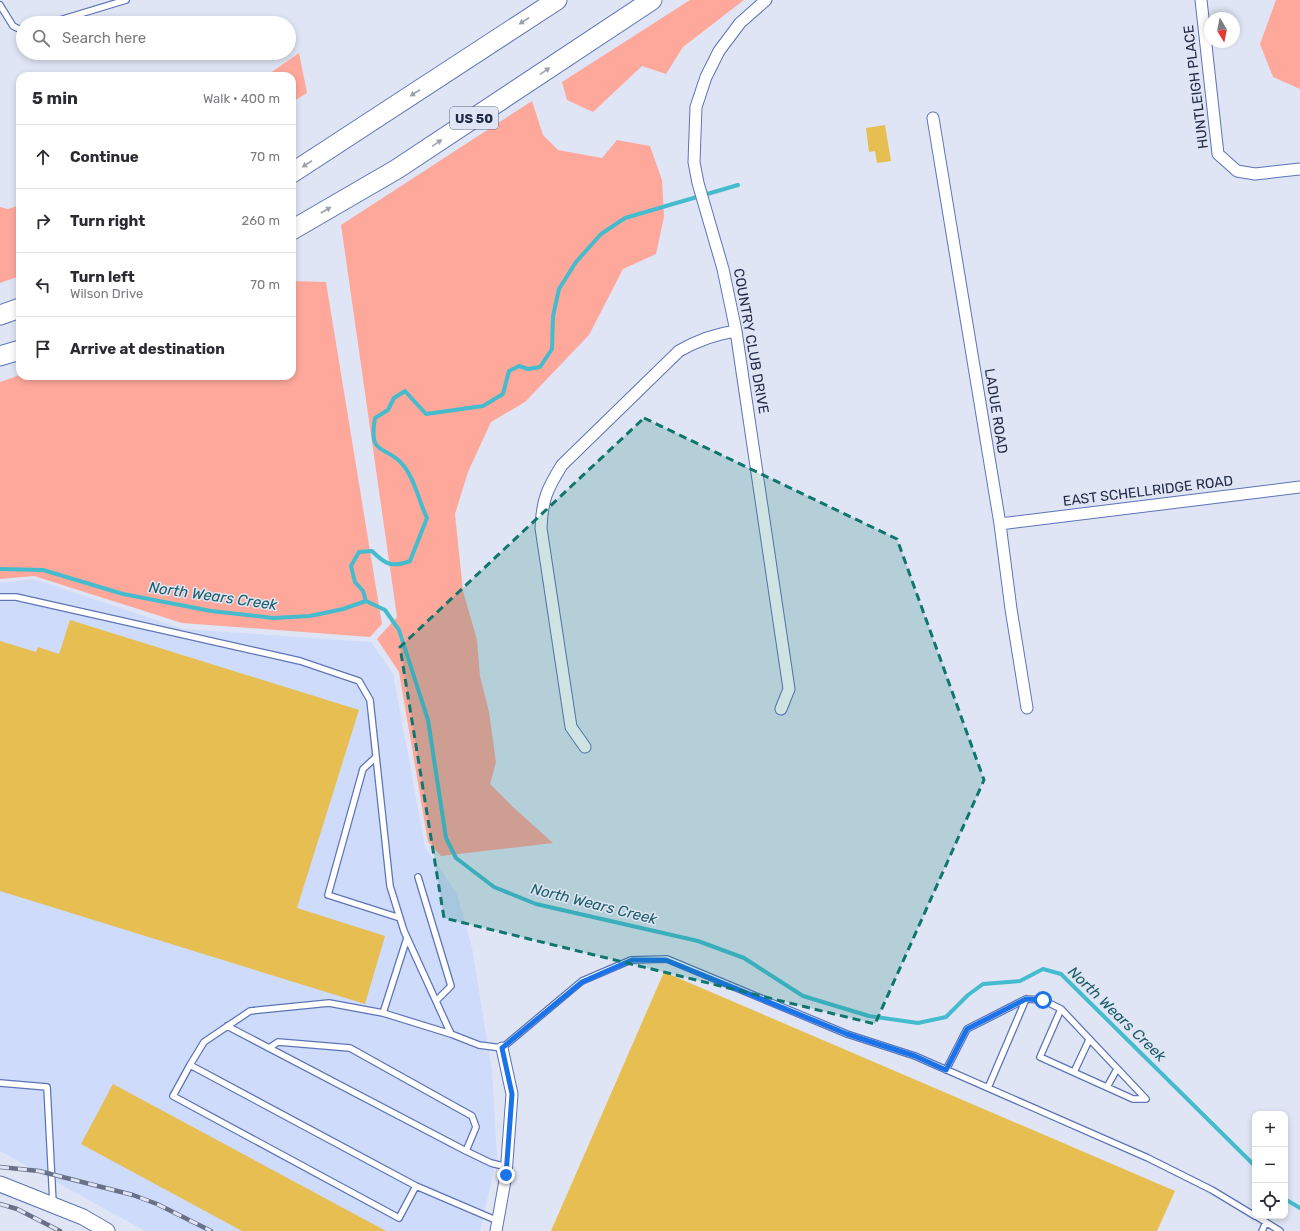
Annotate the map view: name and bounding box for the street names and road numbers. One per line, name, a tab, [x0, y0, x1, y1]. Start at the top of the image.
street label: HUNTLEIGH PLACE	[1180, 24, 1212, 150]
road number: US 50	[450, 107, 498, 129]
street label: COUNTRY CLUB DRIVE	[730, 267, 772, 415]
street label: LADUE ROAD	[981, 367, 1011, 455]
street label: EAST SCHELLRIDGE ROAD	[1062, 472, 1234, 510]

